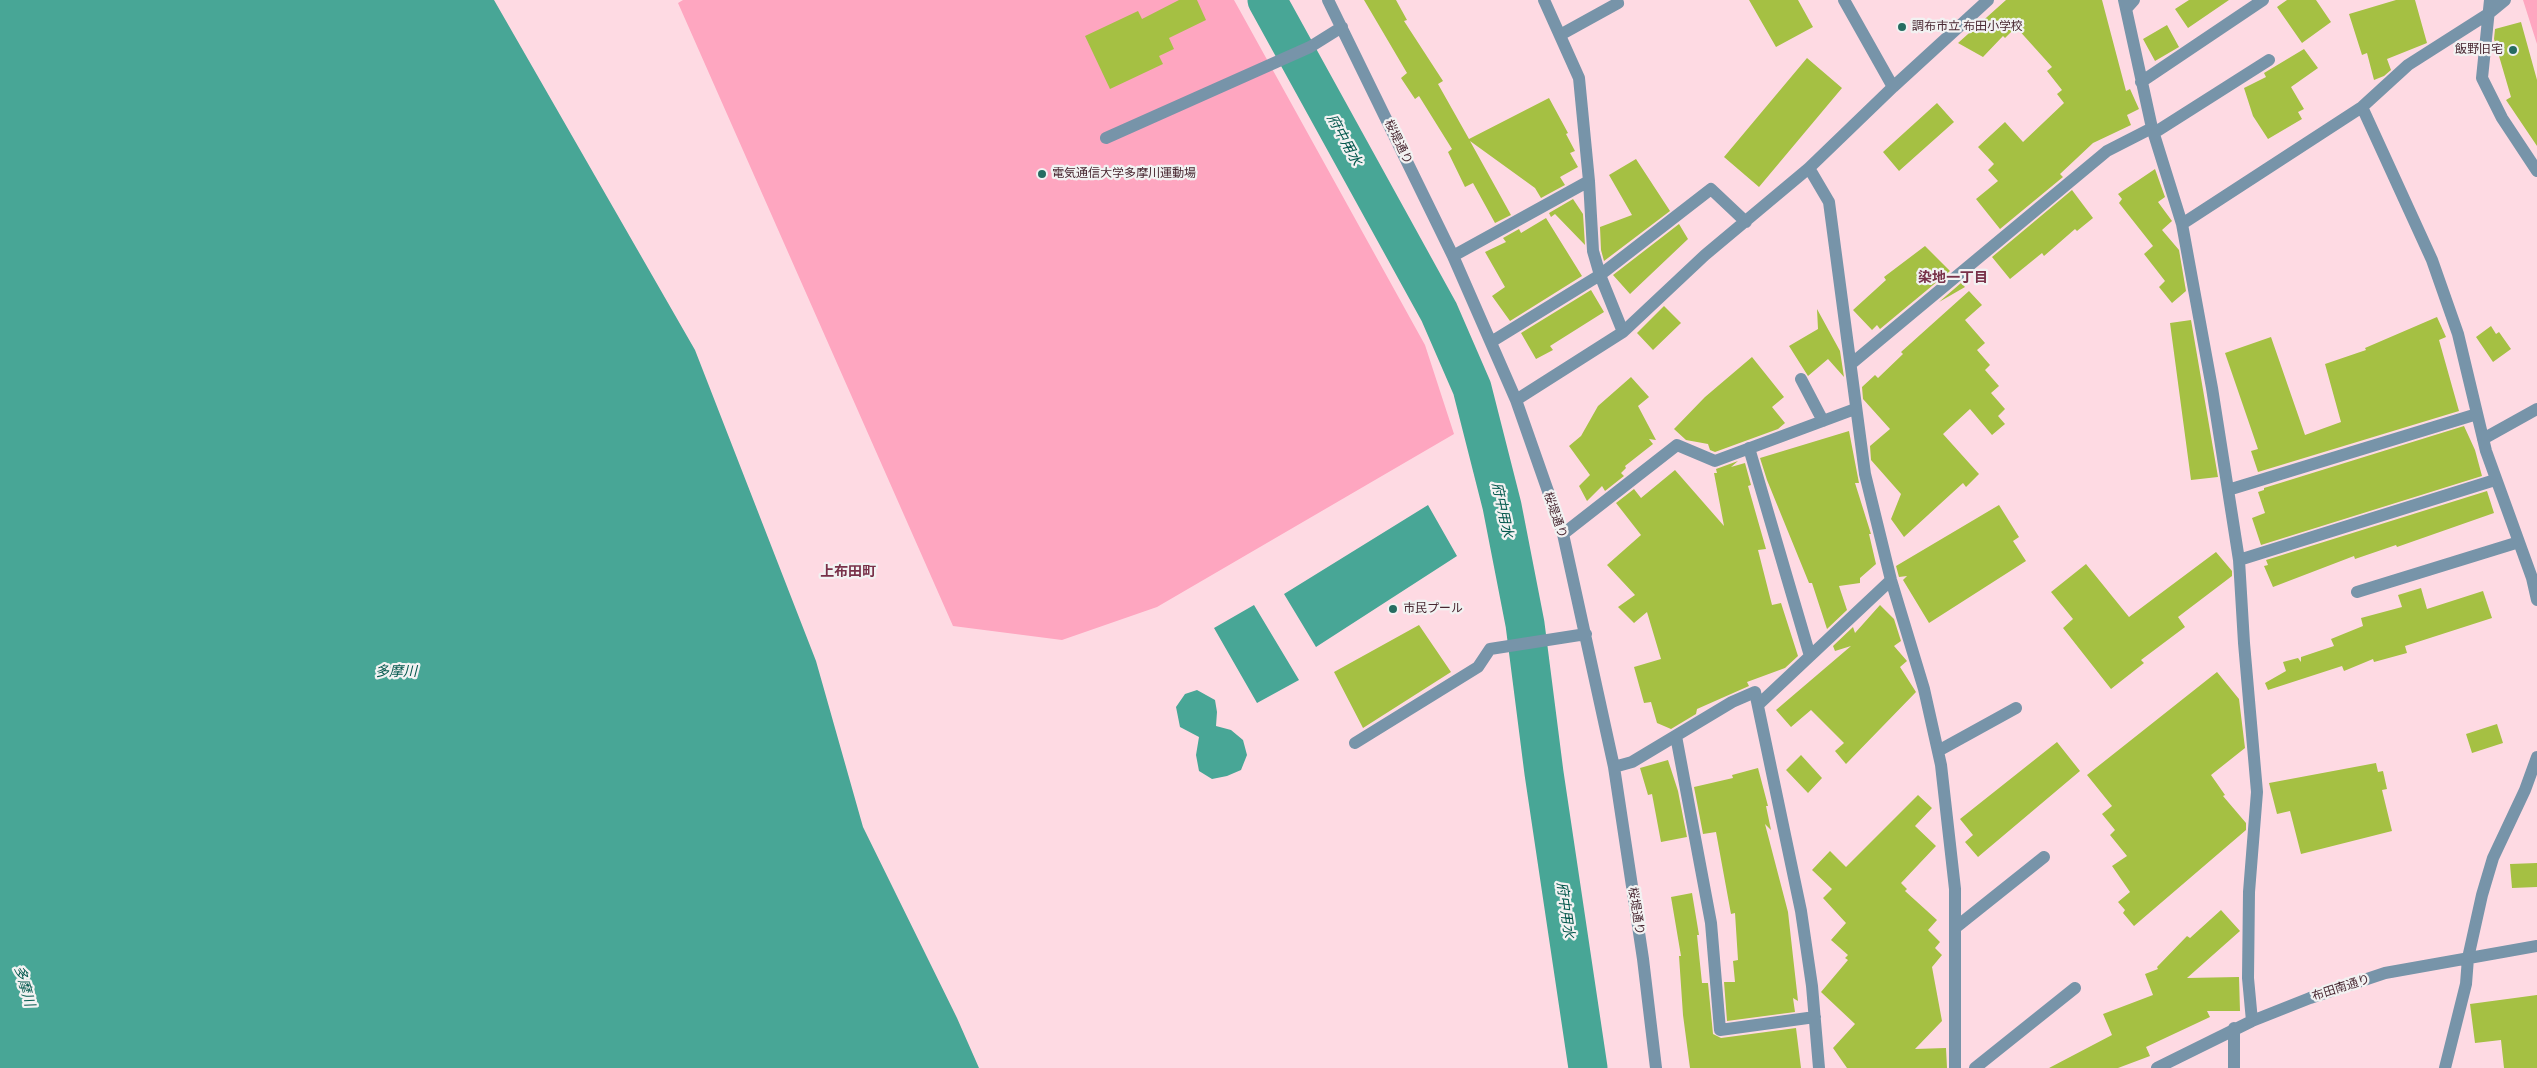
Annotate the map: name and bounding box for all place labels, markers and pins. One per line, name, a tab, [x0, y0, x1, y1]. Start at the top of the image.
place label: 調布市立 布田小学校	[1912, 20, 2023, 34]
marker: 調布市立 布田小学校	[1896, 21, 1908, 33]
place label: 飯野旧宅	[2455, 43, 2503, 57]
marker: 飯野旧宅	[2507, 44, 2519, 56]
place label: 電気通信大学多摩川運動場	[1052, 167, 1196, 181]
marker: 電気通信大学多摩川運動場	[1036, 168, 1048, 180]
place label: 市民プール	[1403, 602, 1463, 616]
marker: 市民プール	[1387, 603, 1399, 615]

